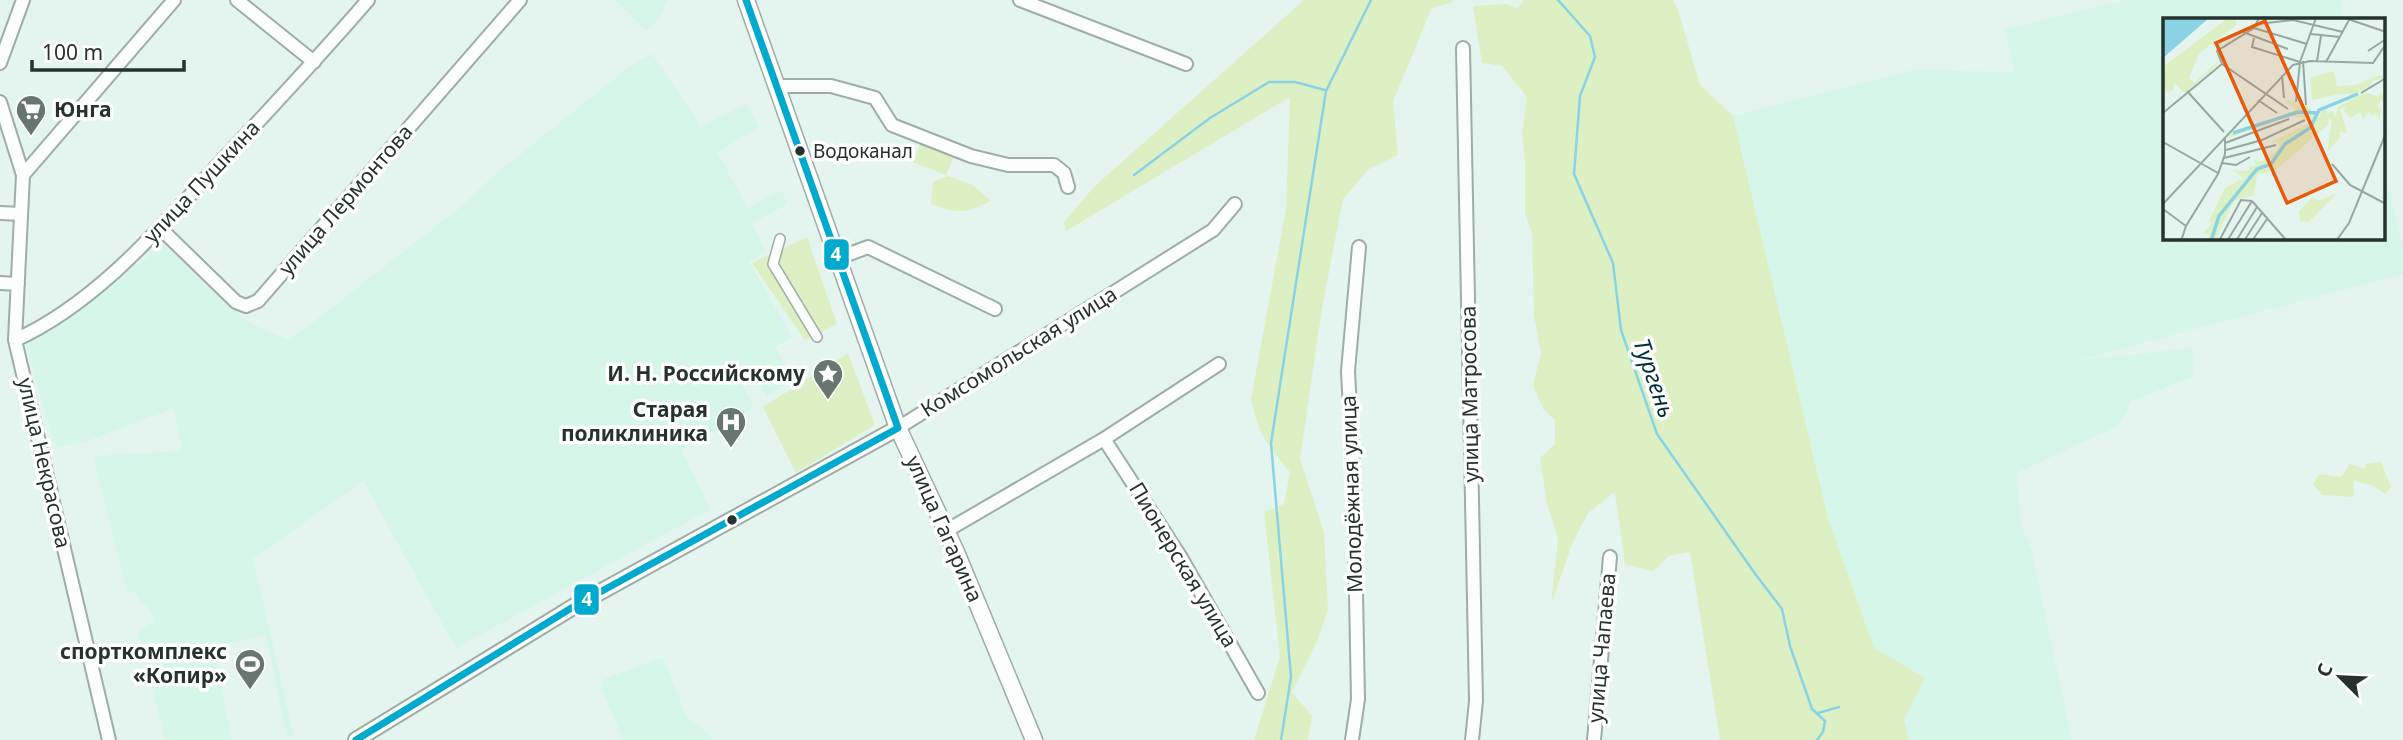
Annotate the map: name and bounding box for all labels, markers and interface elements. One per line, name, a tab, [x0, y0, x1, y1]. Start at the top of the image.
inset map	[2163, 18, 2386, 240]
scale bar	[32, 28, 184, 72]
text: 100 m	[42, 38, 103, 66]
supermarket icon: Юнга	[14, 93, 48, 137]
place label: Юнга	[54, 95, 112, 123]
street label: улица Пушкина	[137, 114, 266, 249]
street label: улица Лермонтова	[272, 118, 418, 281]
place label: Водоканал	[813, 138, 913, 164]
marker: Водоканал	[793, 144, 807, 158]
line badge: 4	[823, 238, 850, 271]
text: 4	[831, 241, 842, 267]
street label: Комсомольская улица	[915, 279, 1122, 423]
street label: улица Матросова	[1453, 305, 1485, 483]
water label: Тургень	[1626, 334, 1683, 422]
place icon: И. Н. Российскому	[811, 357, 845, 401]
place label: И. Н. Российскому	[607, 359, 805, 387]
street label: улица Некрасова	[12, 375, 78, 551]
place label: Старая поликлиника	[561, 395, 708, 447]
street label: Молодёжная улица	[1334, 395, 1368, 593]
hospital icon: Старая поликлиника	[714, 405, 748, 449]
street label: улица Гагарина	[900, 451, 990, 606]
street label: Пионерская улица	[1123, 477, 1244, 652]
unlabelled marker	[725, 513, 739, 527]
street label: улица Чапаева	[1581, 572, 1622, 724]
line badge: 4	[573, 583, 600, 616]
text: 4	[582, 586, 593, 612]
place label: спорткомплекс «Копир»	[60, 637, 227, 689]
north arrow	[2305, 642, 2375, 712]
sports icon: спорткомплекс «Копир»	[233, 647, 267, 691]
text: С	[2310, 659, 2339, 681]

